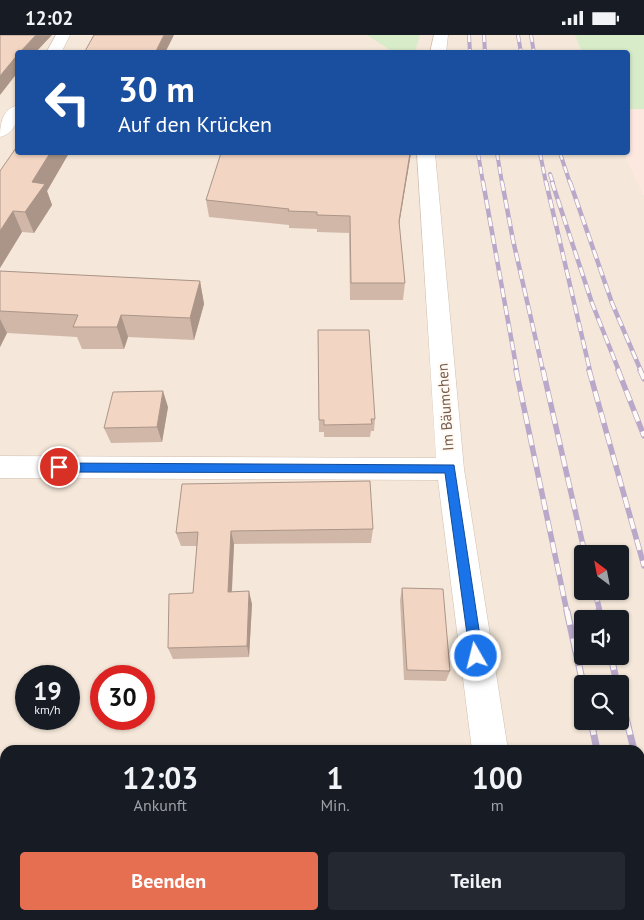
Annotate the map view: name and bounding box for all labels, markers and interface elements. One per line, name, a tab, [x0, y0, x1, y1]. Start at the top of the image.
text: 12:02	[25, 6, 73, 30]
text: 30 m	[118, 66, 195, 112]
icon: left	[35, 70, 100, 135]
text: Auf den Krücken	[118, 110, 272, 138]
street label: Im Bäumchen	[432, 363, 458, 451]
pin	[38, 446, 80, 488]
icon: arrive	[45, 453, 73, 481]
north arrow	[574, 545, 629, 600]
map controls	[574, 545, 629, 730]
button: sound	[574, 610, 629, 665]
position arrow	[449, 629, 501, 681]
speed limit sign: 30	[90, 665, 155, 730]
text: 19	[33, 675, 62, 707]
button: search	[574, 675, 629, 730]
text: km/h	[34, 702, 61, 717]
text: 12:03	[122, 758, 198, 797]
text: 1	[327, 758, 344, 797]
text: 100	[472, 758, 523, 797]
text: Ankunft	[134, 795, 187, 815]
text: Min.	[320, 795, 350, 815]
text: m	[491, 795, 504, 815]
button: Beenden	[20, 852, 318, 910]
button: Teilen	[328, 852, 625, 910]

